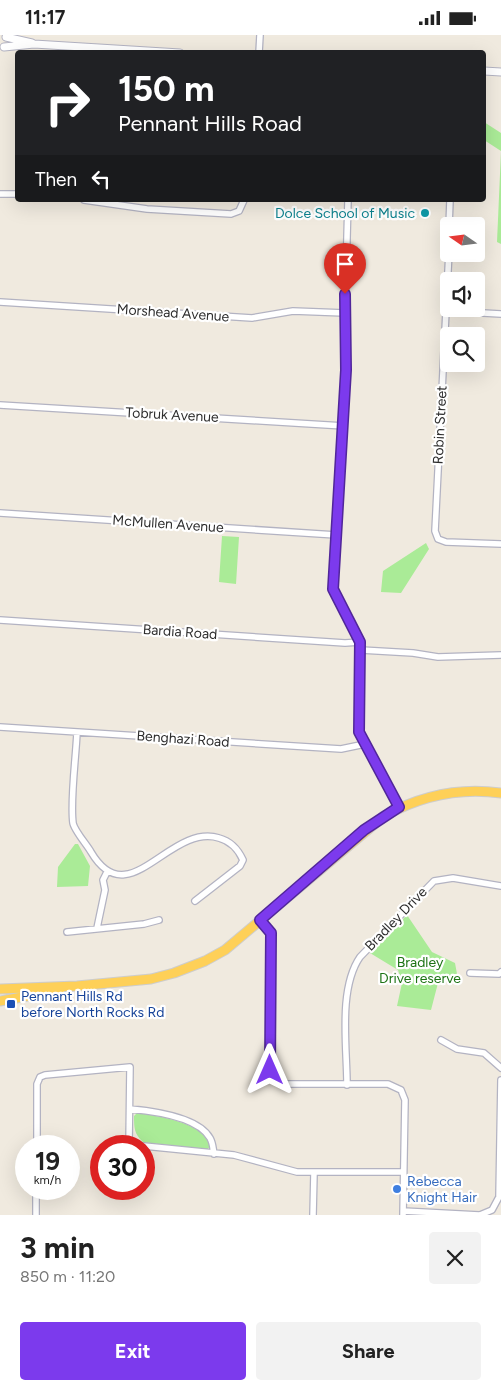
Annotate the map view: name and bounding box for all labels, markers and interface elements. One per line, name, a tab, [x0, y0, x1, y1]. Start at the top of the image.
text: 11:17	[25, 6, 65, 29]
text: 150 m	[118, 68, 215, 110]
icon: right	[35, 70, 100, 135]
text: Pennant Hills Road	[118, 110, 302, 137]
icon: left	[87, 165, 115, 193]
text: Then	[35, 168, 77, 191]
place label: Dolce School of Music	[275, 205, 415, 222]
marker: Dolce School of Music	[419, 207, 431, 219]
north arrow	[440, 217, 485, 263]
map controls	[440, 217, 485, 372]
pin	[324, 243, 366, 294]
icon: arrive	[331, 250, 359, 278]
button: sound	[440, 272, 485, 317]
street label: Morshead Avenue	[116, 301, 230, 325]
button: search	[440, 327, 485, 372]
street label: Robin Street	[429, 385, 451, 465]
street label: Tobruk Avenue	[125, 404, 219, 426]
street label: McMullen Avenue	[112, 512, 225, 536]
street label: Bardia Road	[142, 621, 218, 643]
street label: Benghazi Road	[136, 727, 230, 751]
street label: Bradley Drive	[361, 883, 431, 955]
park label: Bradley Drive reserve	[379, 954, 461, 987]
place label: Pennant Hills Rd before North Rocks Rd	[21, 988, 164, 1021]
marker: Pennant Hills Rd before North Rocks Rd	[5, 998, 17, 1010]
position arrow	[243, 1043, 295, 1095]
speed limit sign: 30	[90, 1135, 155, 1200]
text: 19	[35, 1146, 60, 1176]
text: km/h	[34, 1173, 61, 1187]
place label: Rebecca Knight Hair	[407, 1173, 477, 1206]
marker: Rebecca Knight Hair	[391, 1183, 403, 1195]
text: 3 min	[20, 1229, 95, 1266]
button: close	[429, 1232, 481, 1284]
text: 850 m · 11:20	[20, 1267, 115, 1286]
button: Exit	[20, 1322, 246, 1380]
button: Share	[256, 1322, 481, 1380]

